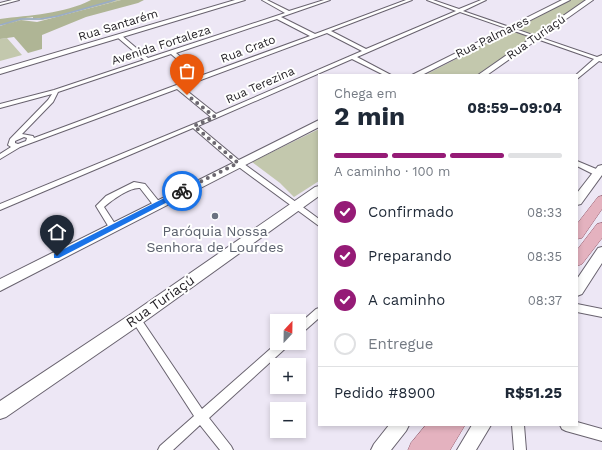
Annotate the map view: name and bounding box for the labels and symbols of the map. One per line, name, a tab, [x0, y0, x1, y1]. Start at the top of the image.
street label: Rua Santarém	[77, 6, 159, 44]
street label: Rua Turiaçú	[504, 12, 568, 62]
street label: Rua Palmares	[453, 13, 531, 61]
street label: Avenida Fortaleza	[110, 22, 213, 68]
street label: Rua Crato	[219, 32, 277, 66]
pin	[170, 54, 204, 95]
street label: Rua Terezina	[223, 64, 297, 106]
courier	[162, 171, 202, 211]
marker: Paróquia Nossa Senhora de Lourdes	[210, 211, 220, 221]
pin	[40, 215, 74, 256]
place label: Paróquia Nossa Senhora de Lourdes	[146, 223, 284, 255]
street label: Rua Turiaçú	[123, 272, 197, 330]
north arrow	[270, 314, 306, 350]

